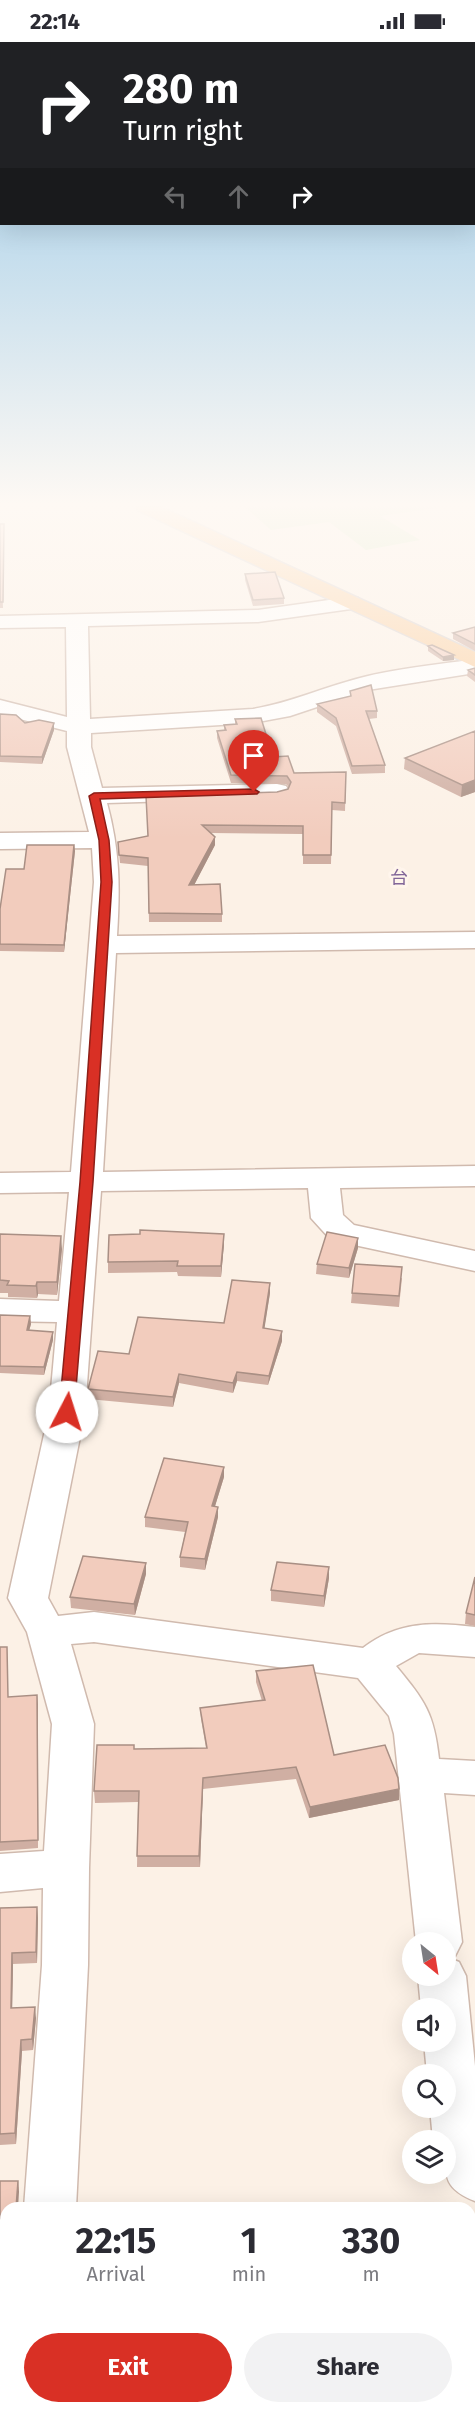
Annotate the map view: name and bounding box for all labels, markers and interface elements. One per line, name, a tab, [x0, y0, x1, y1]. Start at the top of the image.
text: 22:14	[30, 8, 80, 35]
text: 280 m	[123, 64, 239, 114]
icon: right	[24, 66, 102, 144]
text: Turn right	[123, 115, 243, 147]
icon: left	[159, 180, 192, 213]
icon: ahead	[222, 180, 255, 213]
icon: right	[285, 180, 318, 213]
pin	[228, 730, 279, 792]
icon: arrive	[237, 739, 270, 772]
district label: 台	[390, 867, 408, 889]
position arrow	[35, 1380, 99, 1444]
north arrow	[402, 1932, 456, 1986]
map controls	[402, 1932, 456, 2184]
button: sound	[402, 1998, 456, 2052]
button: search	[402, 2064, 456, 2118]
button: layers	[402, 2130, 456, 2184]
text: 22:15	[76, 2219, 156, 2263]
text: 1	[241, 2219, 257, 2263]
text: 330	[342, 2219, 400, 2263]
text: Arrival	[87, 2262, 145, 2286]
text: min	[232, 2262, 266, 2286]
text: m	[363, 2262, 380, 2286]
button: Exit	[24, 2333, 232, 2402]
button: Share	[244, 2333, 452, 2402]

